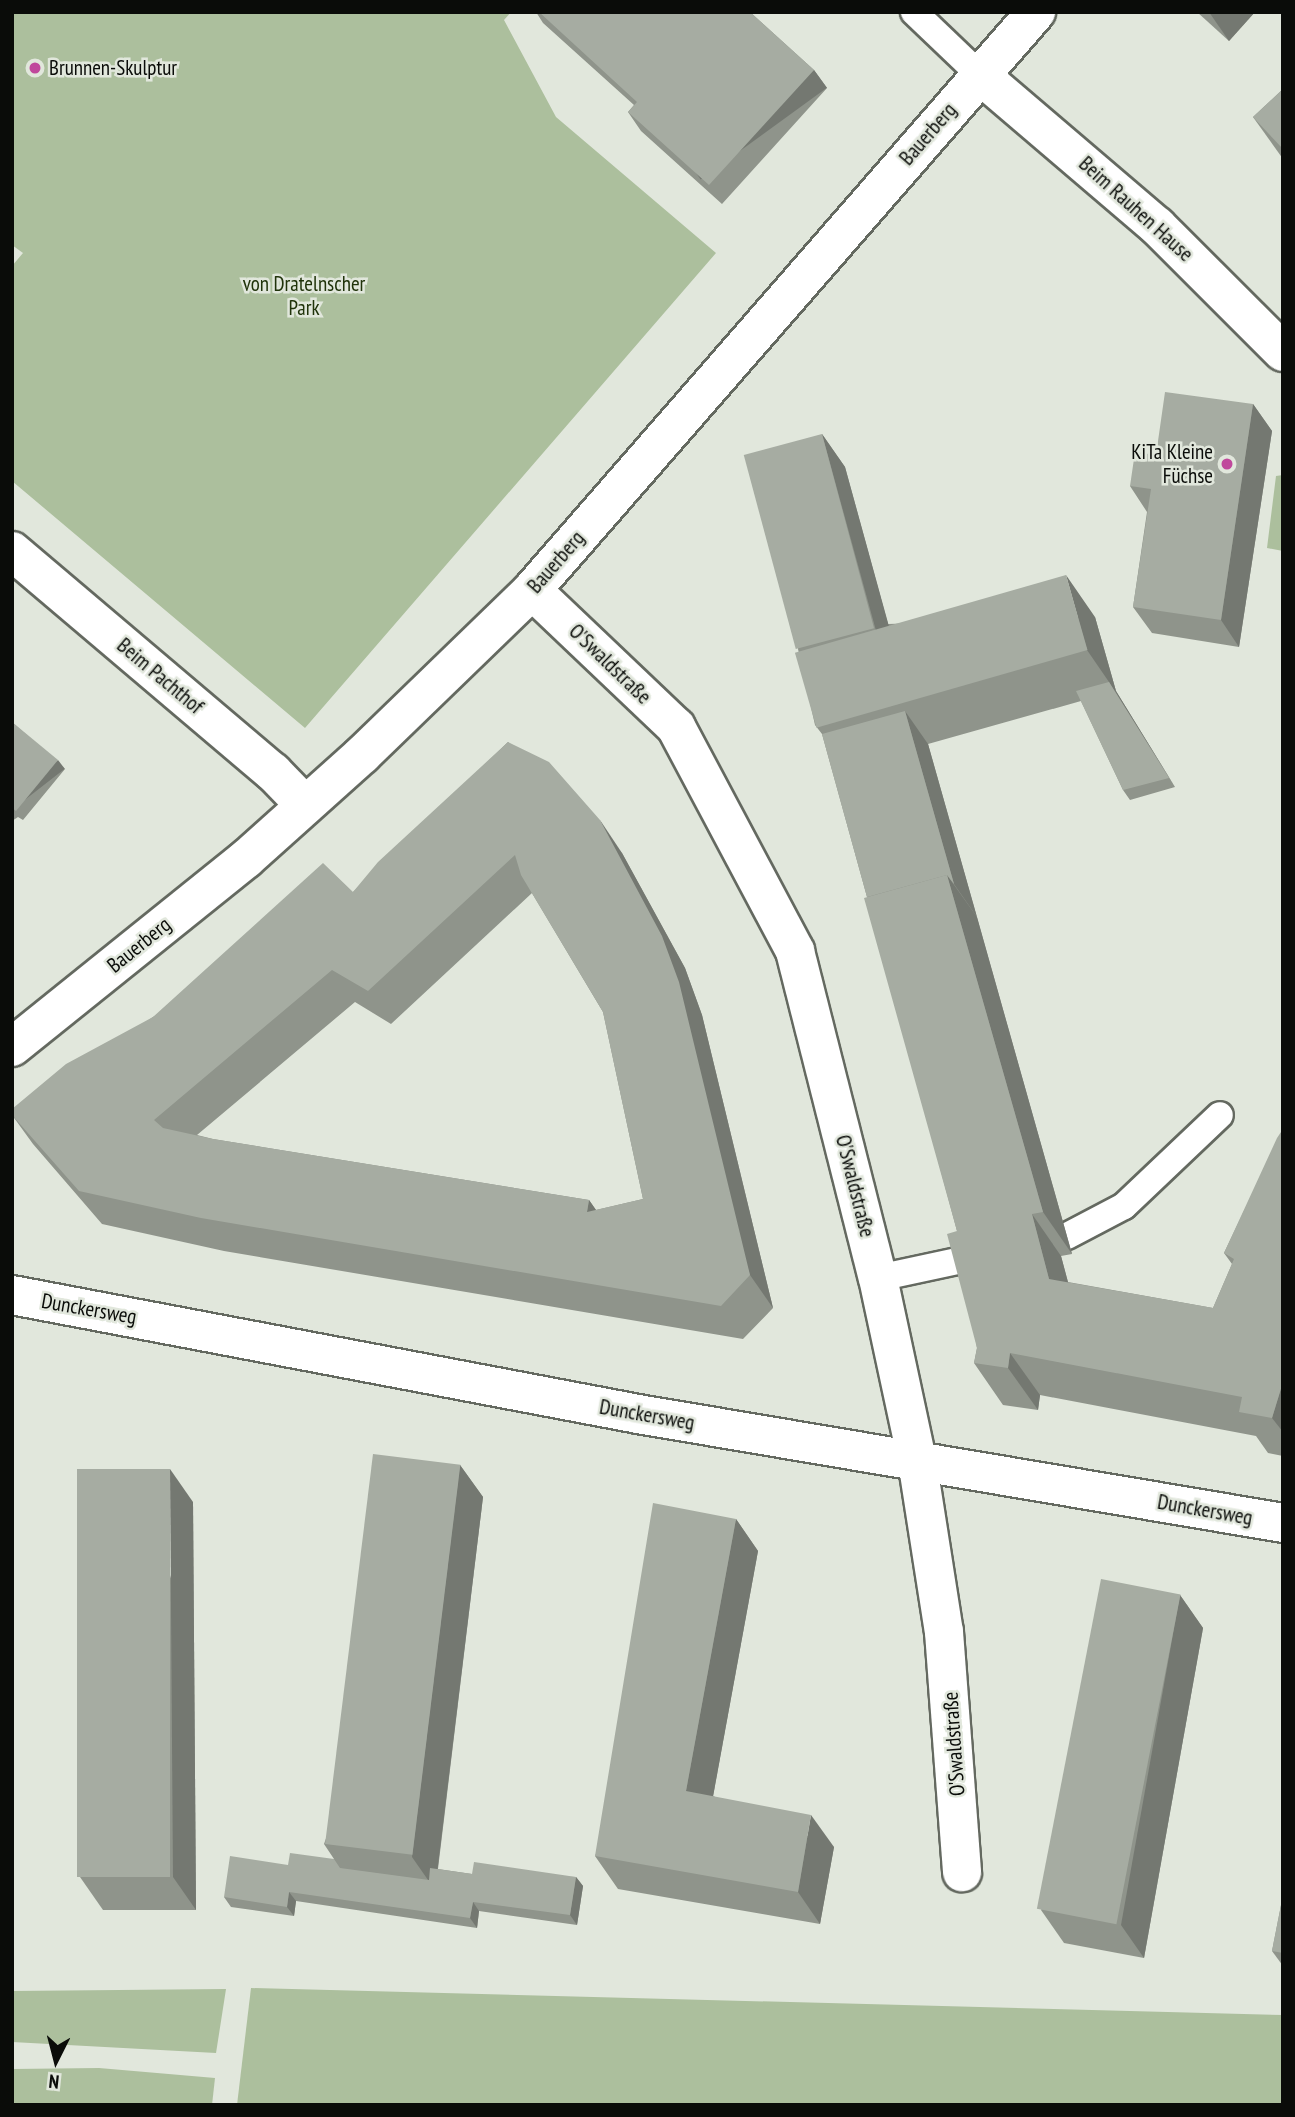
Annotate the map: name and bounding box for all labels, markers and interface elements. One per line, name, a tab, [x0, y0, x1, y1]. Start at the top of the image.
place label: Brunnen-Skulptur	[49, 55, 177, 81]
marker: Brunnen-Skulptur	[27, 60, 43, 76]
street label: Bauerberg	[894, 98, 962, 170]
street label: Beim Rauhen Hause	[1074, 151, 1198, 267]
park label: von Dratelnscher Park	[243, 271, 365, 321]
place label: KiTa Kleine Füchse	[1131, 439, 1213, 489]
marker: KiTa Kleine Füchse	[1219, 456, 1235, 472]
street label: Bauerberg	[522, 526, 590, 598]
street label: O'Swaldstraße	[564, 619, 656, 709]
street label: Beim Pachthof	[112, 633, 208, 719]
street label: Bauerberg	[102, 912, 176, 978]
street label: O'Swaldstraße	[830, 1132, 880, 1240]
street label: Dunckersweg	[40, 1288, 138, 1330]
street label: Dunckersweg	[598, 1394, 696, 1436]
street label: Dunckersweg	[1156, 1489, 1254, 1531]
street label: O'Swaldstraße	[938, 1691, 970, 1797]
north arrow	[21, 2026, 91, 2096]
text: N	[47, 2069, 60, 2094]

